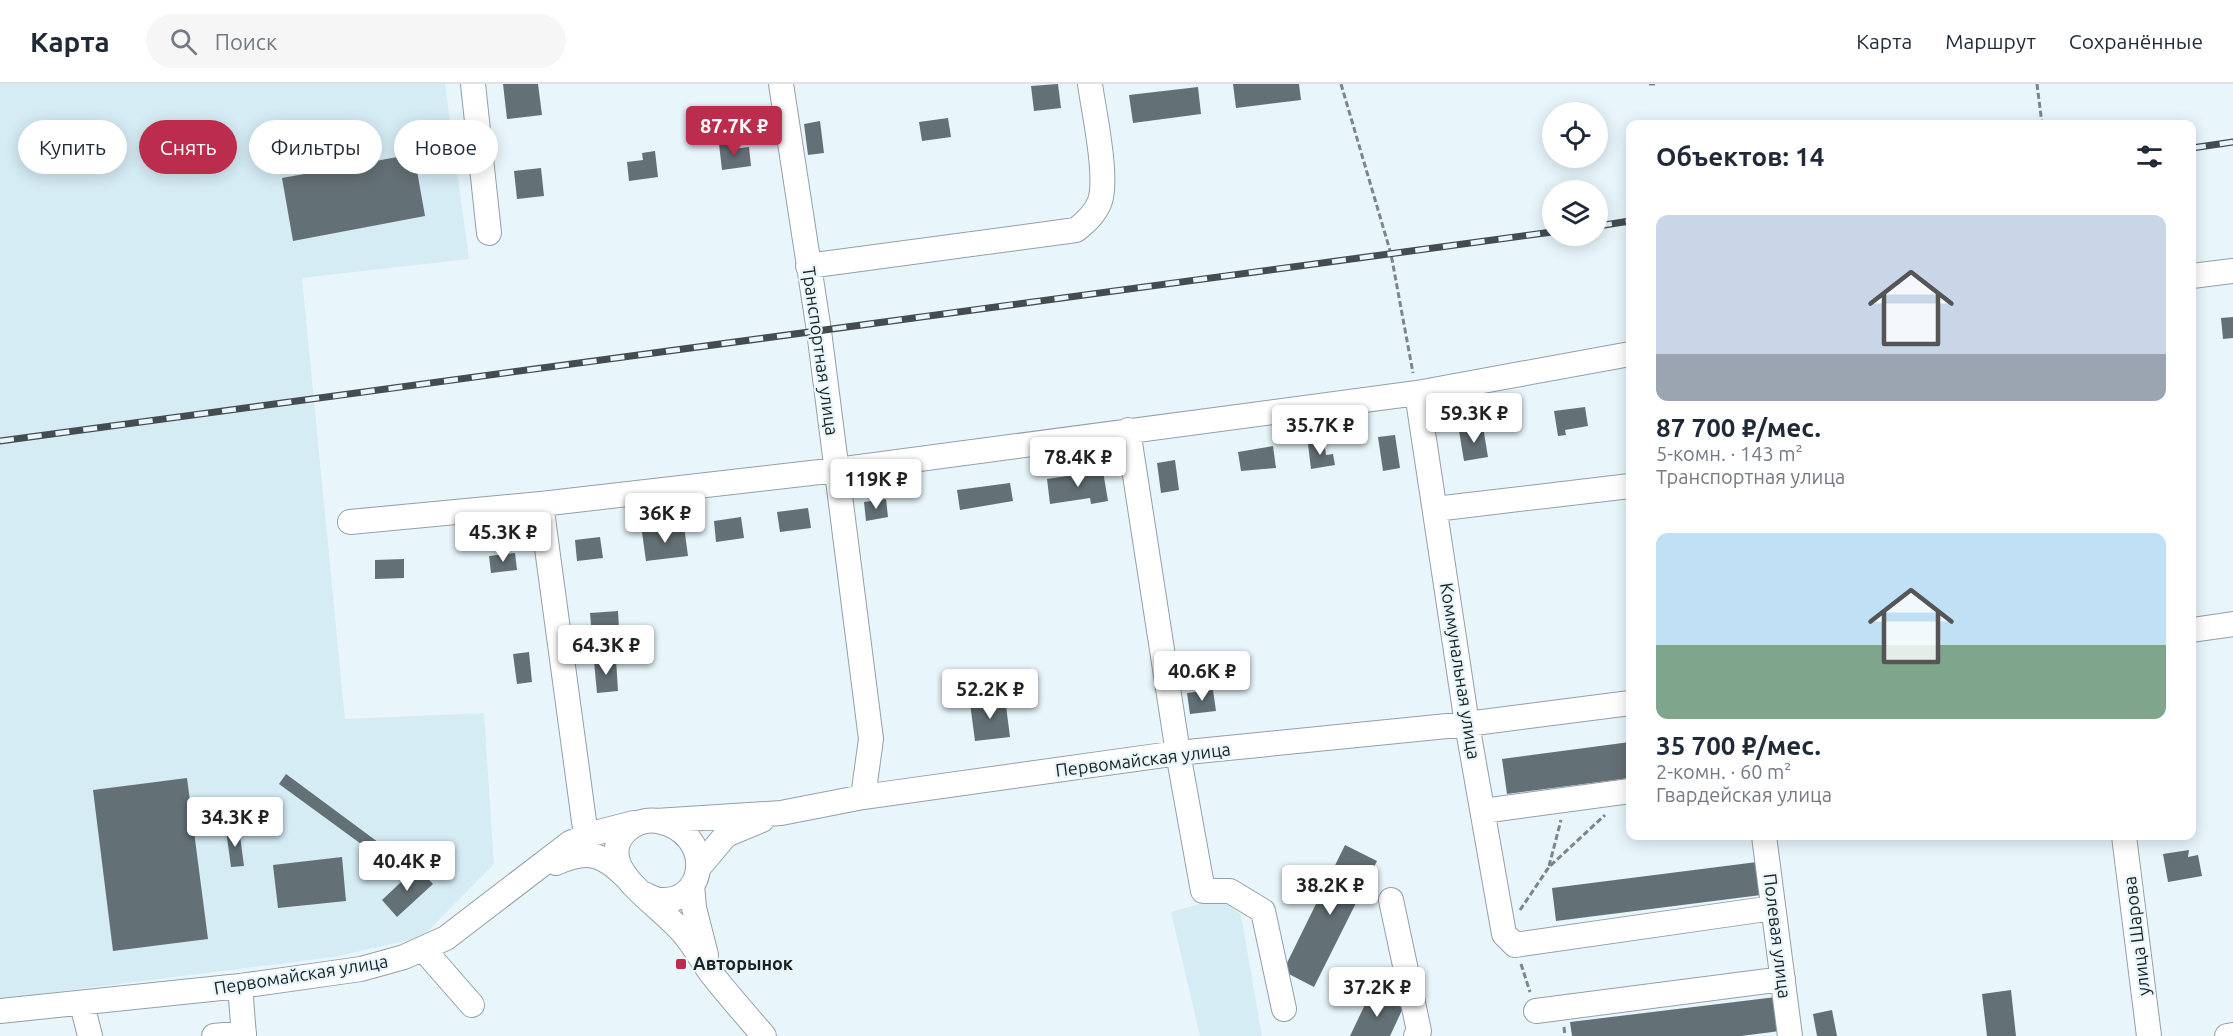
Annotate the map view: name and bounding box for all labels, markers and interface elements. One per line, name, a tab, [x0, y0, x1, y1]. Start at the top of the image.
search box	[146, 14, 566, 68]
icon: search	[167, 25, 200, 58]
text: Карта	[30, 26, 110, 57]
text: Поиск	[215, 29, 277, 54]
text: Карта	[1856, 29, 1912, 53]
text: Маршрут	[1945, 29, 2036, 53]
text: Сохранённые	[2069, 29, 2203, 53]
map controls	[1542, 102, 1608, 246]
button: locate	[1542, 102, 1608, 168]
pin: 87.7K ₽	[679, 106, 789, 157]
text: 87.7K ₽	[700, 114, 768, 137]
chip: Купить	[18, 120, 127, 174]
chip: Снять	[139, 120, 237, 174]
chip: Фильтры	[249, 120, 382, 174]
chip: Новое	[394, 120, 498, 174]
icon: filters	[2133, 140, 2166, 173]
text: Объектов: 14	[1656, 142, 1824, 171]
button: layers	[1542, 180, 1608, 246]
icon: home	[1857, 254, 1965, 362]
street label: Транспортная улица	[799, 265, 843, 437]
pin: 59.3K ₽	[1419, 393, 1529, 444]
text: 59.3K ₽	[1440, 401, 1508, 424]
pin: 35.7K ₽	[1265, 405, 1375, 456]
text: 35.7K ₽	[1286, 413, 1354, 436]
text: 87 700 ₽/мес.	[1656, 413, 1821, 442]
pin: 78.4K ₽	[1023, 437, 1133, 488]
text: 5-комн. · 143 m²	[1656, 442, 1803, 465]
text: 78.4K ₽	[1044, 445, 1112, 468]
pin: 119K ₽	[827, 459, 925, 510]
text: Транспортная улица	[1656, 465, 1845, 488]
text: 119K ₽	[844, 467, 908, 490]
pin: 36K ₽	[623, 493, 707, 544]
text: 36K ₽	[639, 501, 691, 524]
pin: 45.3K ₽	[448, 512, 558, 563]
text: 45.3K ₽	[469, 520, 537, 543]
icon: home	[1857, 572, 1965, 680]
street label: Коммунальная улица	[1437, 581, 1485, 761]
pin: 64.3K ₽	[551, 625, 661, 676]
text: 64.3K ₽	[572, 633, 640, 656]
pin: 40.6K ₽	[1147, 651, 1257, 702]
text: 40.6K ₽	[1168, 659, 1236, 682]
pin: 52.2K ₽	[935, 669, 1045, 720]
text: 52.2K ₽	[956, 677, 1024, 700]
text: 35 700 ₽/мес.	[1656, 731, 1821, 760]
street label: Первомайская улица	[1054, 738, 1232, 780]
text: 2-комн. · 60 m²	[1656, 760, 1791, 783]
text: Гвардейская улица	[1656, 783, 1832, 806]
pin: 34.3K ₽	[180, 797, 290, 848]
text: 34.3K ₽	[201, 805, 269, 828]
pin: 40.4K ₽	[352, 841, 462, 892]
text: 40.4K ₽	[373, 849, 441, 872]
pin: 38.2K ₽	[1275, 865, 1385, 916]
street label: Полевая улица	[1760, 872, 1796, 999]
text: 38.2K ₽	[1296, 873, 1364, 896]
street label: улица Шарова	[2119, 875, 2153, 997]
street label: Первомайская улица	[212, 950, 389, 998]
place label: Авторынок	[693, 953, 794, 973]
marker: Авторынок	[674, 957, 688, 971]
pin: 37.2K ₽	[1322, 967, 1432, 1018]
text: 37.2K ₽	[1343, 975, 1411, 998]

